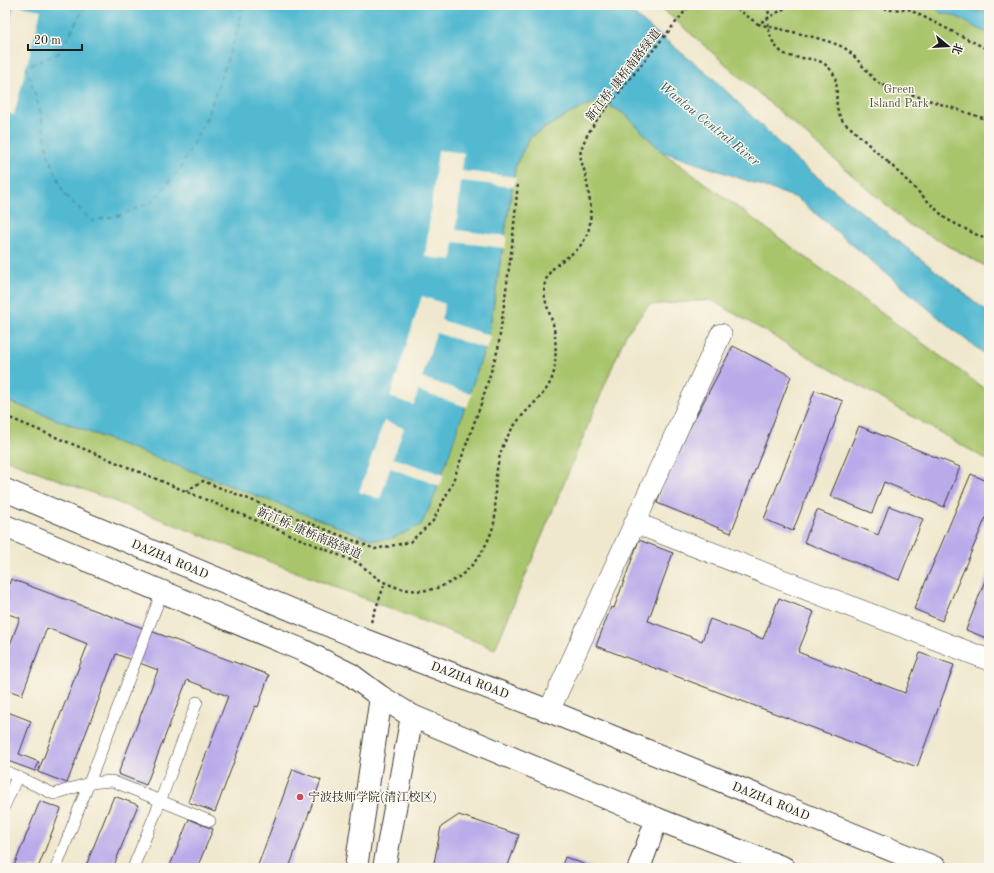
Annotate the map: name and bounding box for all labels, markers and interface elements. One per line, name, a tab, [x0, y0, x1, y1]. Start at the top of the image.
scale bar	[28, 26, 82, 52]
street label: 新江桥-康桥南路绿道	[583, 26, 663, 124]
north arrow	[928, 26, 968, 66]
text: 20 m	[34, 35, 61, 47]
text: 北	[949, 42, 964, 56]
water label: Wantou Central River	[656, 80, 762, 169]
park label: Green Island Park	[869, 84, 929, 110]
street label: 新江桥-康桥南路绿道	[255, 505, 363, 561]
street label: DAZHA ROAD	[129, 538, 210, 582]
street label: DAZHA ROAD	[429, 661, 510, 701]
street label: DAZHA ROAD	[730, 781, 811, 823]
place label: 宁波技师学院(清江校区)	[308, 790, 437, 804]
marker: 宁波技师学院(清江校区)	[295, 792, 305, 802]

